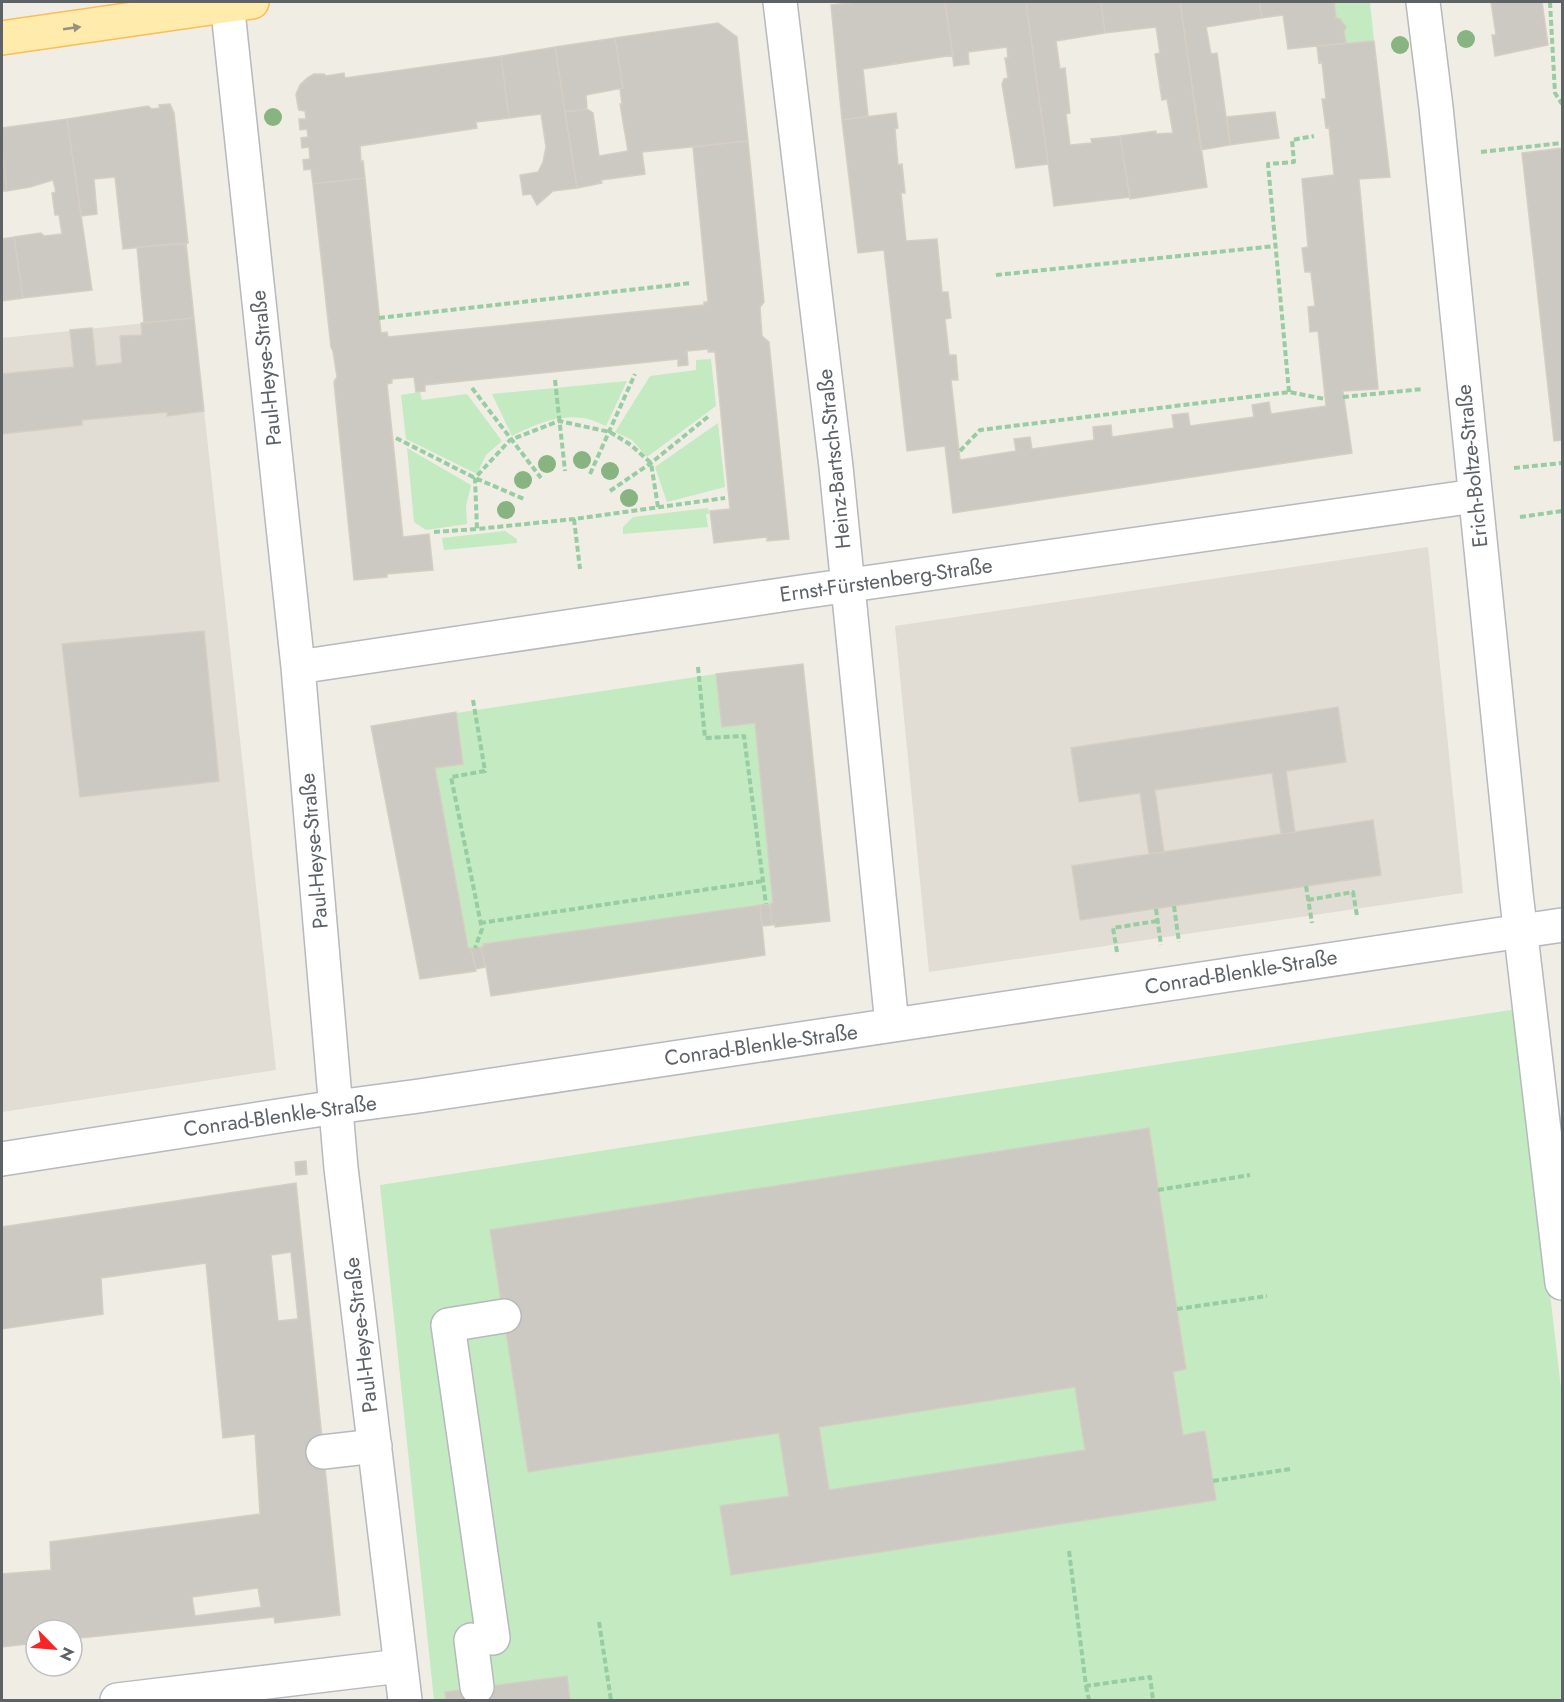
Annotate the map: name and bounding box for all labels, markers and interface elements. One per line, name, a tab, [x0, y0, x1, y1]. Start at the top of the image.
one-way arrow	[63, 23, 82, 32]
street label: Paul-Heyse-Straße	[243, 289, 289, 447]
street label: Heinz-Bartsch-Straße	[810, 367, 858, 551]
street label: Erich-Boltze-Straße	[1448, 383, 1495, 549]
street label: Ernst-Fürstenberg-Straße	[778, 550, 994, 610]
street label: Paul-Heyse-Straße	[292, 772, 336, 930]
street label: Conrad-Blenkle-Straße	[1142, 942, 1340, 1002]
street label: Conrad-Blenkle-Straße	[662, 1017, 860, 1073]
street label: Conrad-Blenkle-Straße	[181, 1088, 379, 1144]
street label: Paul-Heyse-Straße	[337, 1255, 385, 1414]
north arrow	[24, 1618, 84, 1678]
text: N	[54, 1644, 80, 1665]

